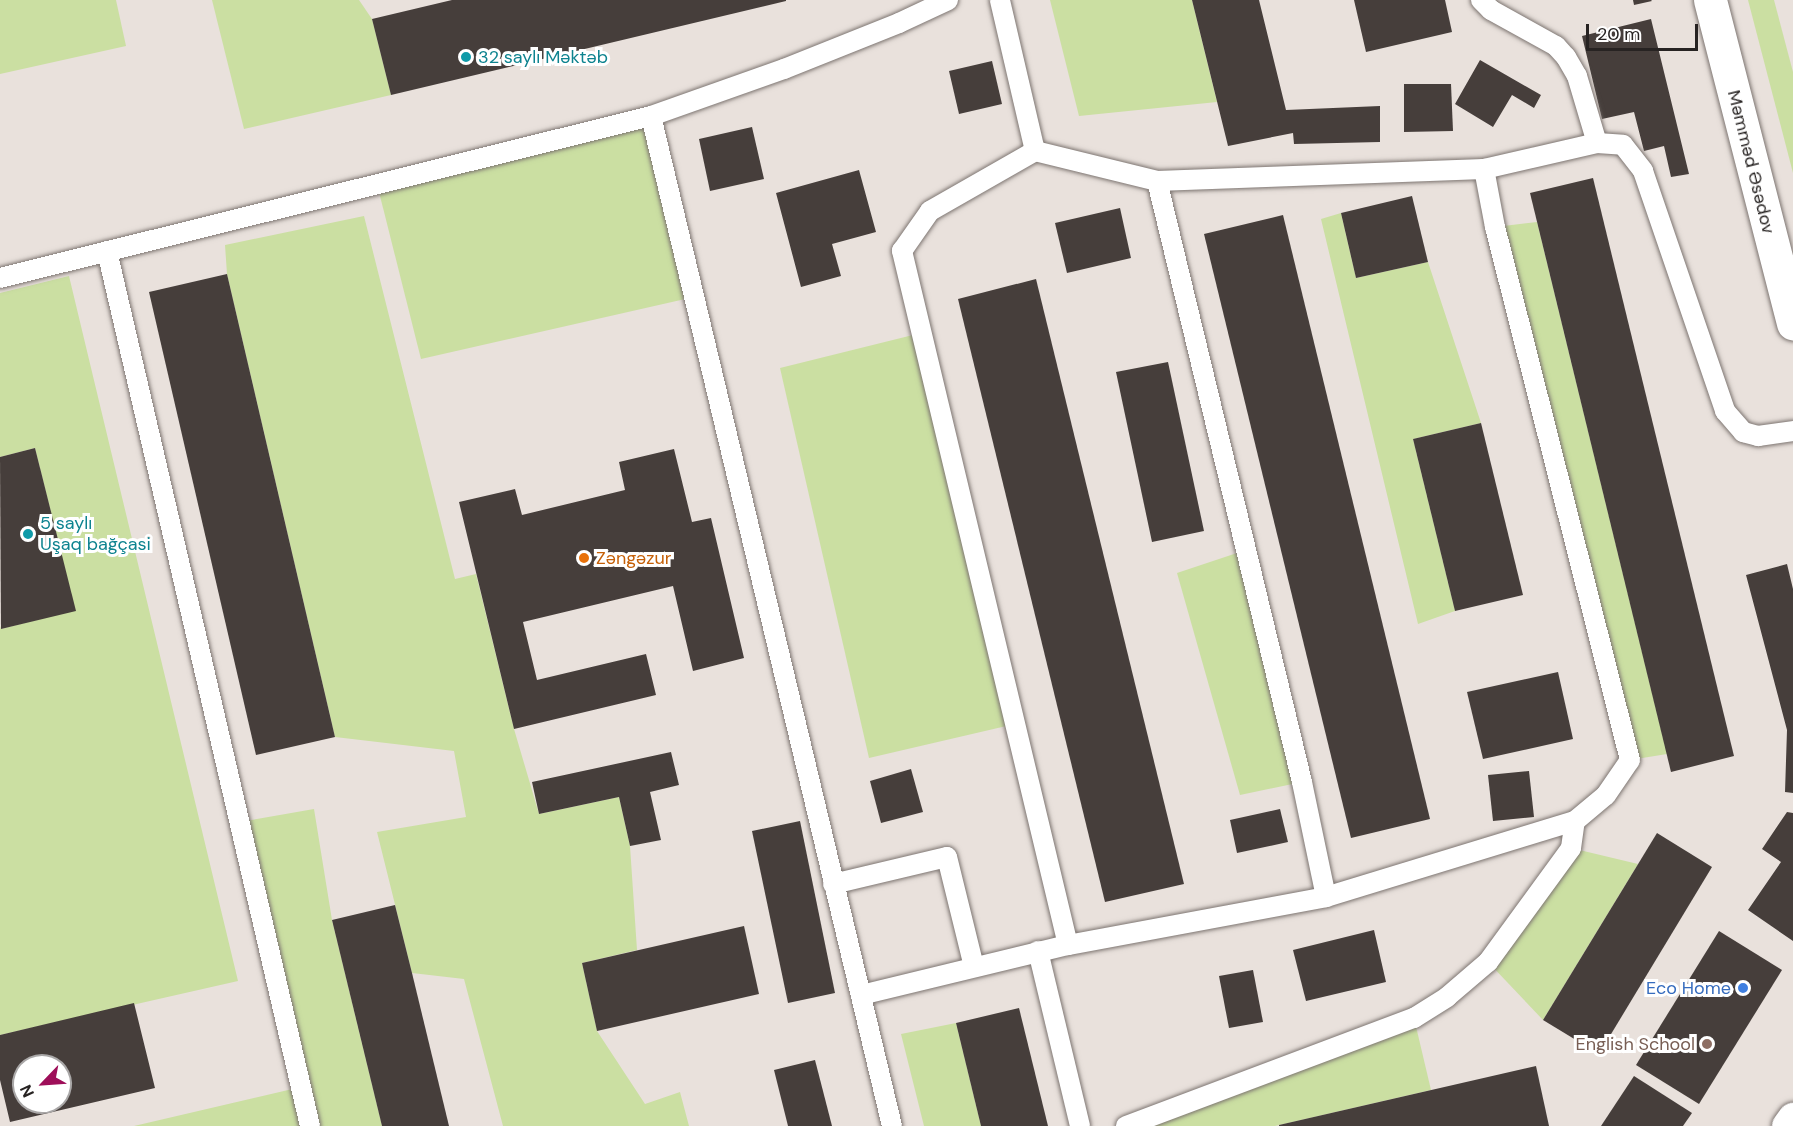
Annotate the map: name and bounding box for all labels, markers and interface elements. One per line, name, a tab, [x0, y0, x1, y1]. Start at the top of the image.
scale bar	[1589, 12, 1702, 50]
text: 20 m	[1597, 22, 1640, 46]
place label: 32 saylı Məktəb	[478, 46, 608, 68]
marker: 32 saylı Məktəb	[459, 50, 473, 64]
street label: Məmməd Əsədov	[1723, 88, 1779, 236]
place label: 5 saylı Uşaq bağçasi	[40, 513, 151, 556]
marker: 5 saylı Uşaq bağçasi	[21, 527, 35, 541]
place label: Zəngəzur	[596, 547, 671, 569]
marker: Zəngəzur	[577, 551, 591, 565]
place label: Eco Home	[1646, 977, 1731, 999]
marker: Eco Home	[1736, 981, 1750, 995]
place label: English School	[1575, 1033, 1695, 1055]
marker: English School	[1700, 1037, 1714, 1051]
north arrow	[12, 1054, 72, 1114]
text: N	[15, 1081, 39, 1101]

